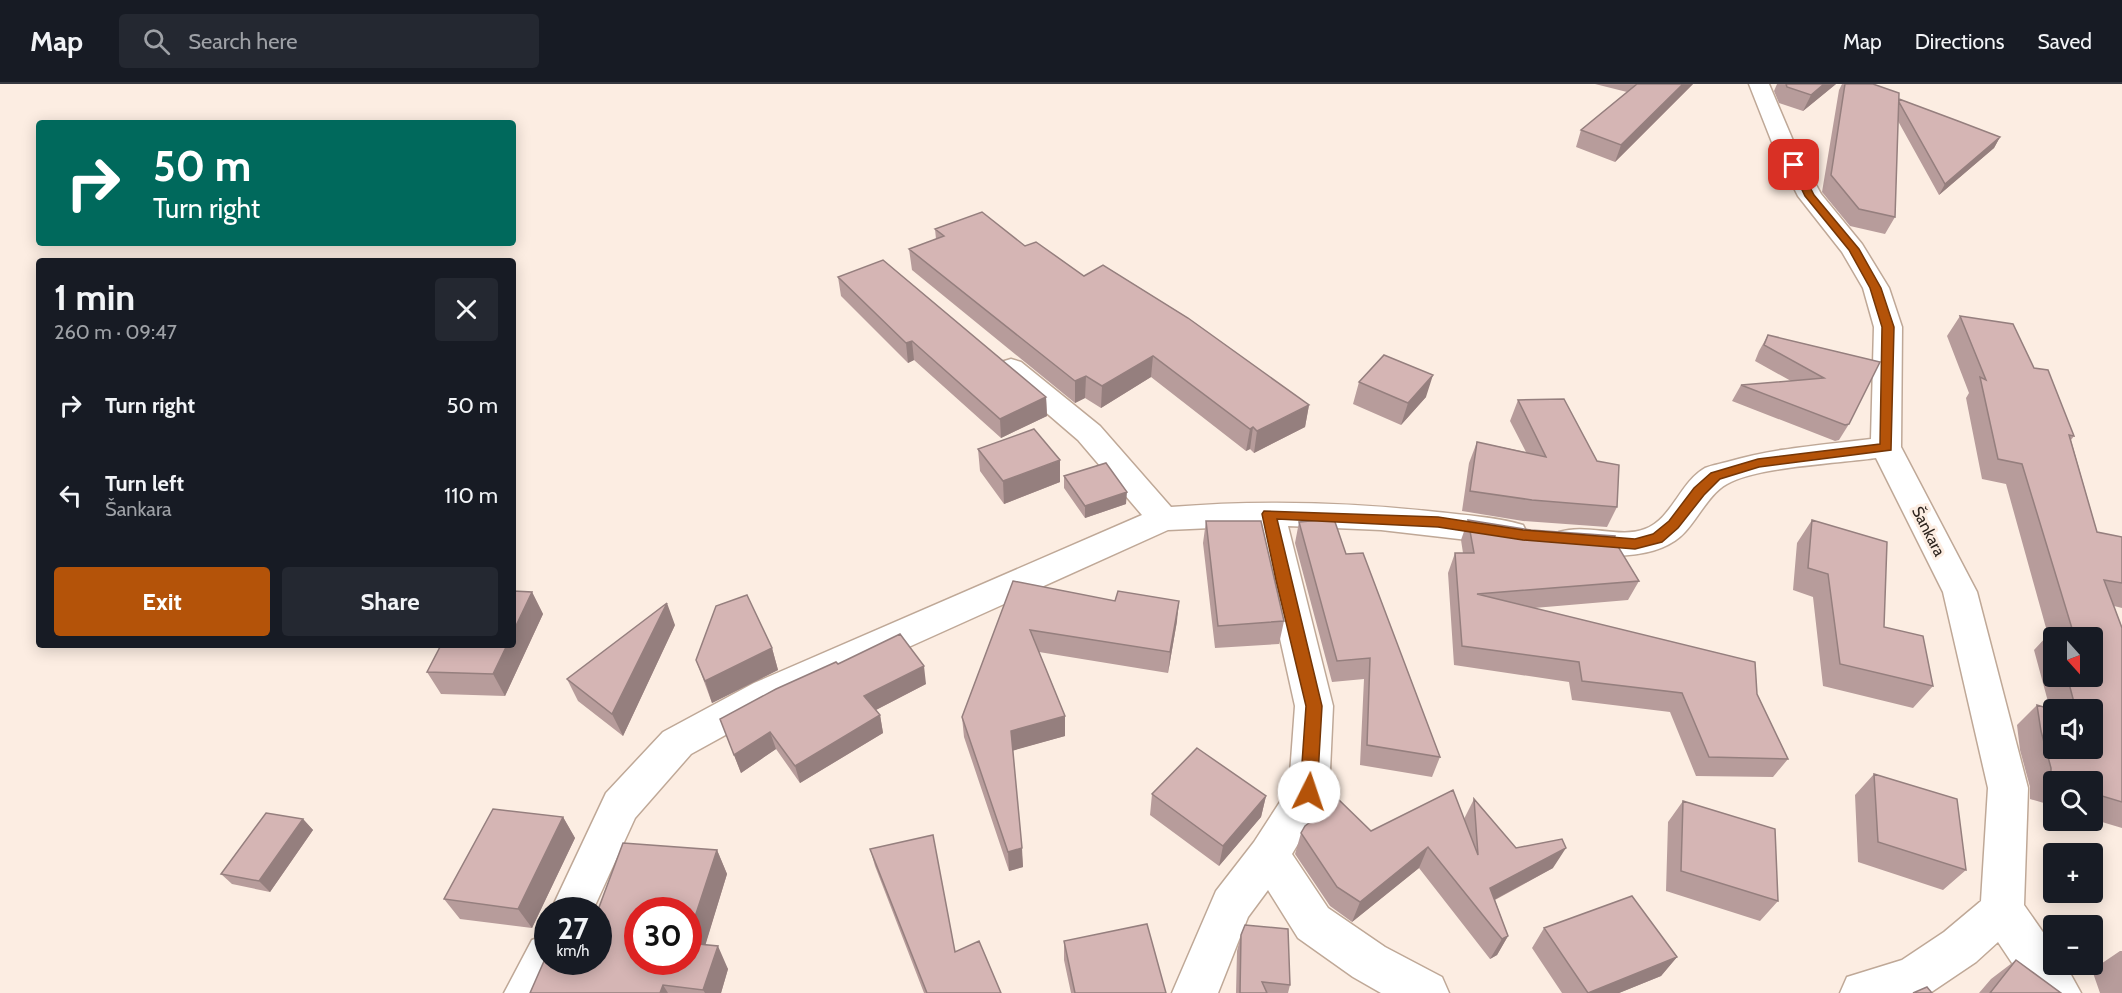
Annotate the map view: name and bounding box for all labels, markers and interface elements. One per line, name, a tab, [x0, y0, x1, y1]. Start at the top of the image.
search box	[119, 14, 539, 68]
text: Map	[30, 24, 83, 58]
icon: search	[140, 25, 173, 58]
text: Search here	[188, 28, 297, 55]
text: Map	[1843, 29, 1882, 54]
text: Directions	[1915, 29, 2004, 54]
text: Saved	[2037, 29, 2092, 54]
pin	[1768, 139, 1819, 190]
text: 50 m	[153, 140, 251, 192]
icon: right	[54, 144, 132, 222]
icon: arrive	[1777, 148, 1810, 181]
text: Turn right	[153, 192, 260, 225]
text: 1 min	[54, 275, 135, 319]
button: close	[435, 278, 498, 341]
text: 260 m · 09:47	[54, 320, 177, 344]
icon: right	[54, 389, 87, 422]
text: Turn right	[105, 392, 195, 419]
text: 50 m	[446, 392, 498, 419]
text: Turn left	[105, 470, 184, 497]
icon: left	[54, 479, 87, 512]
text: 110 m	[444, 482, 498, 509]
text: Šankara	[105, 497, 172, 521]
street label: Šankara	[1908, 503, 1949, 560]
button: Exit	[54, 567, 270, 636]
button: Share	[282, 567, 498, 636]
north arrow	[2043, 627, 2103, 687]
map controls	[2043, 627, 2103, 975]
button: sound	[2043, 699, 2103, 759]
position arrow	[1277, 760, 1341, 824]
button: search	[2043, 771, 2103, 831]
button: +	[2043, 843, 2103, 903]
speed limit sign: 30	[624, 897, 702, 975]
text: 27	[557, 910, 589, 947]
button: −	[2043, 915, 2103, 975]
text: km/h	[557, 942, 589, 960]

